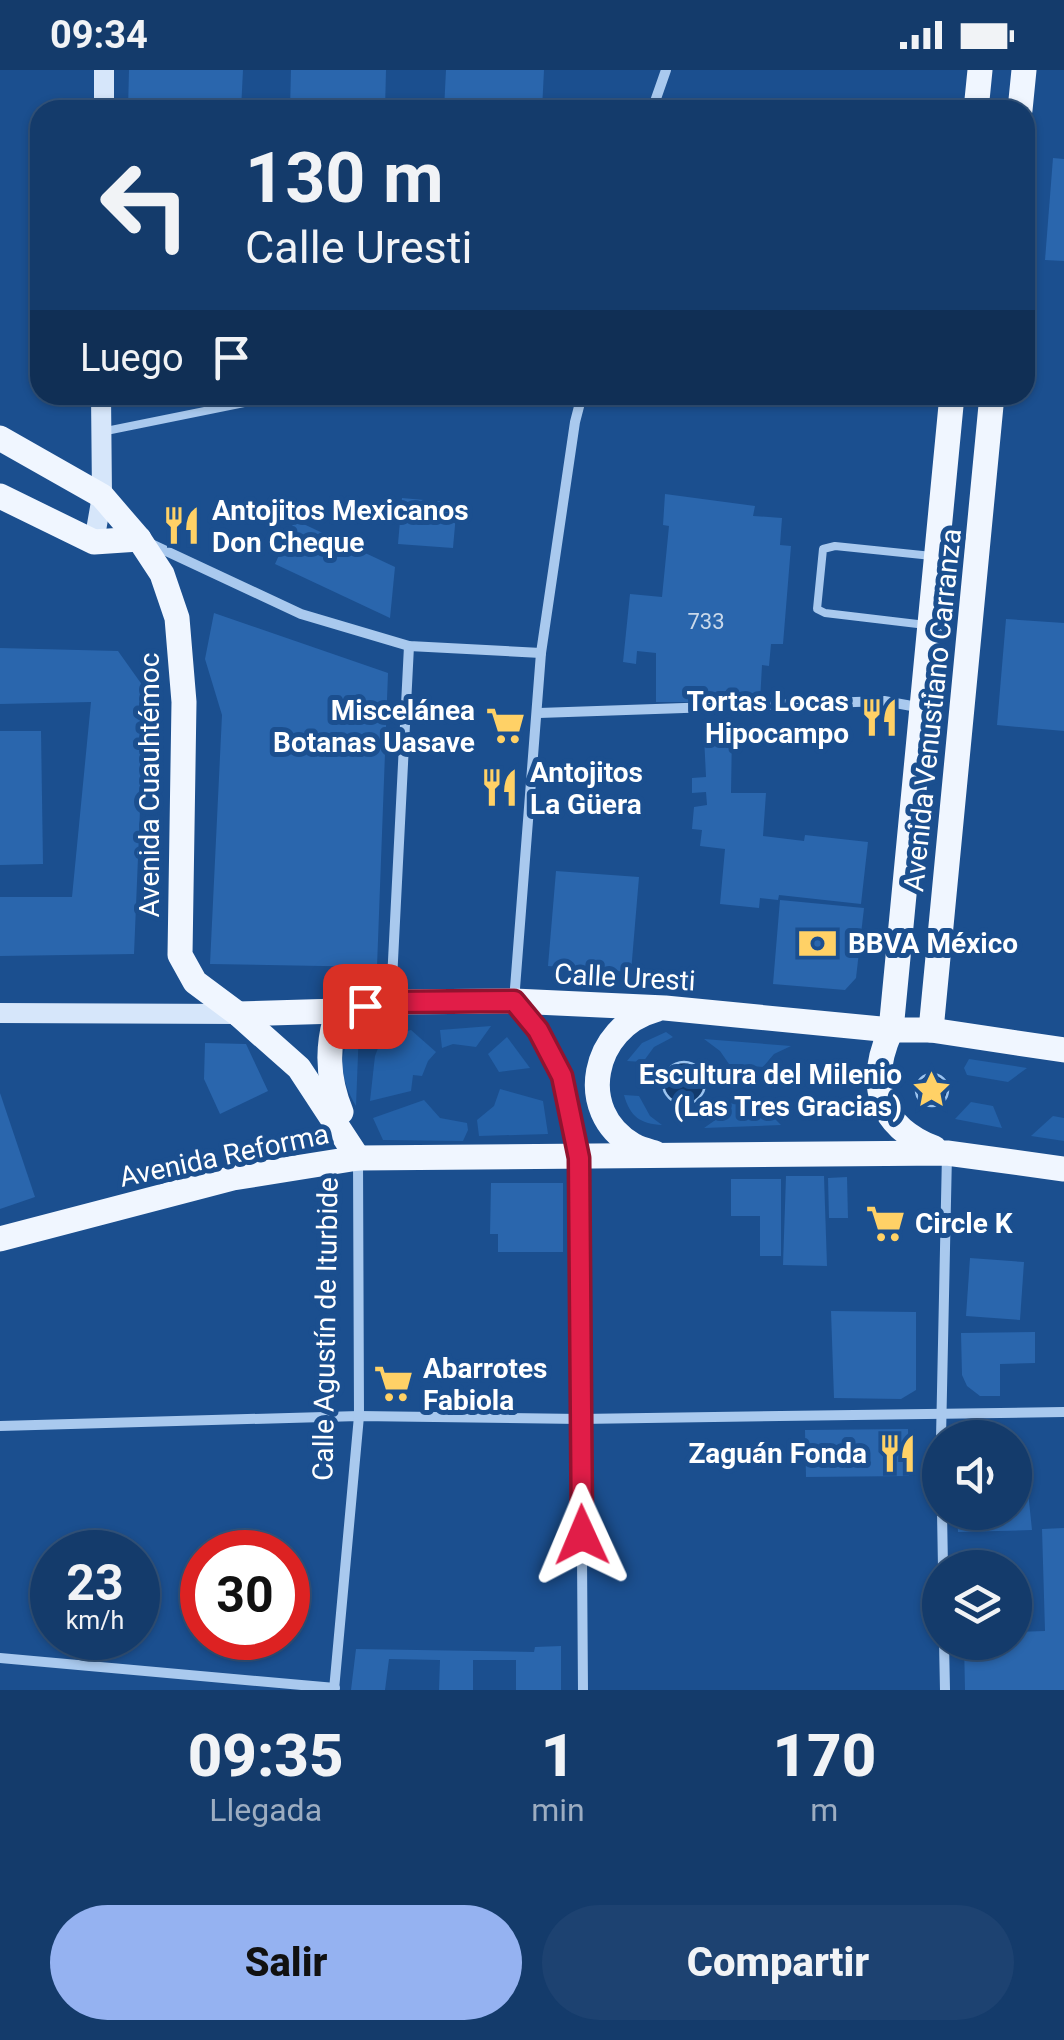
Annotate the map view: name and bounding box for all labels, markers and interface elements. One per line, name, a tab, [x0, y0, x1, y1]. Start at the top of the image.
text: 09:34	[50, 13, 148, 57]
text: 130 m	[245, 137, 444, 219]
icon: left	[80, 140, 210, 270]
text: Calle Uresti	[245, 221, 472, 274]
icon: arrive	[204, 330, 259, 385]
text: Luego	[80, 336, 184, 380]
place label: Antojitos Mexicanos Don Cheque	[212, 494, 469, 559]
restaurant icon: Antojitos Mexicanos Don Cheque	[161, 505, 203, 547]
street label: Avenida Venustiano Carranza	[897, 527, 968, 893]
house number: 733	[687, 609, 725, 634]
street label: Avenida Cuauhtémoc	[133, 653, 166, 918]
place label: Tortas Locas Hipocampo	[687, 685, 849, 750]
place label: Miscelánea Botanas Uasave	[273, 694, 475, 759]
restaurant icon: Tortas Locas Hipocampo	[858, 696, 900, 738]
supermarket icon: Miscelánea Botanas Uasave	[484, 705, 526, 747]
place label: Antojitos La Güera	[530, 756, 643, 821]
restaurant icon: Antojitos La Güera	[479, 767, 521, 809]
bank icon: BBVA México	[797, 922, 839, 964]
place label: BBVA México	[848, 927, 1018, 960]
street label: Calle Uresti	[553, 957, 697, 998]
pin	[323, 964, 408, 1049]
icon: arrive	[338, 979, 393, 1034]
place label: Escultura del Milenio (Las Tres Gracias)	[639, 1058, 902, 1123]
place icon: Escultura del Milenio (Las Tres Gracias)	[911, 1069, 953, 1111]
street label: Avenida Reforma	[116, 1117, 332, 1194]
street label: Calle Agustín de Iturbide	[306, 1177, 345, 1481]
supermarket icon: Circle K	[864, 1202, 906, 1244]
place label: Circle K	[915, 1207, 1013, 1240]
place label: Abarrotes Fabiola	[423, 1352, 547, 1417]
supermarket icon: Abarrotes Fabiola	[372, 1363, 414, 1405]
map controls	[922, 1420, 1032, 1660]
button: sound	[922, 1420, 1032, 1530]
restaurant icon: Zaguán Fonda	[876, 1432, 918, 1474]
place label: Zaguán Fonda	[688, 1437, 867, 1470]
position arrow	[530, 1483, 634, 1587]
speed limit sign: 30	[180, 1530, 310, 1660]
button: layers	[922, 1550, 1032, 1660]
text: 23	[66, 1554, 124, 1612]
text: km/h	[66, 1606, 124, 1635]
text: 09:35	[188, 1720, 344, 1791]
text: 1	[541, 1720, 575, 1791]
text: 170	[772, 1720, 876, 1791]
text: Llegada	[209, 1791, 322, 1829]
text: min	[531, 1791, 585, 1829]
text: m	[810, 1791, 838, 1829]
button: Salir	[50, 1905, 522, 2020]
button: Compartir	[542, 1905, 1014, 2020]

